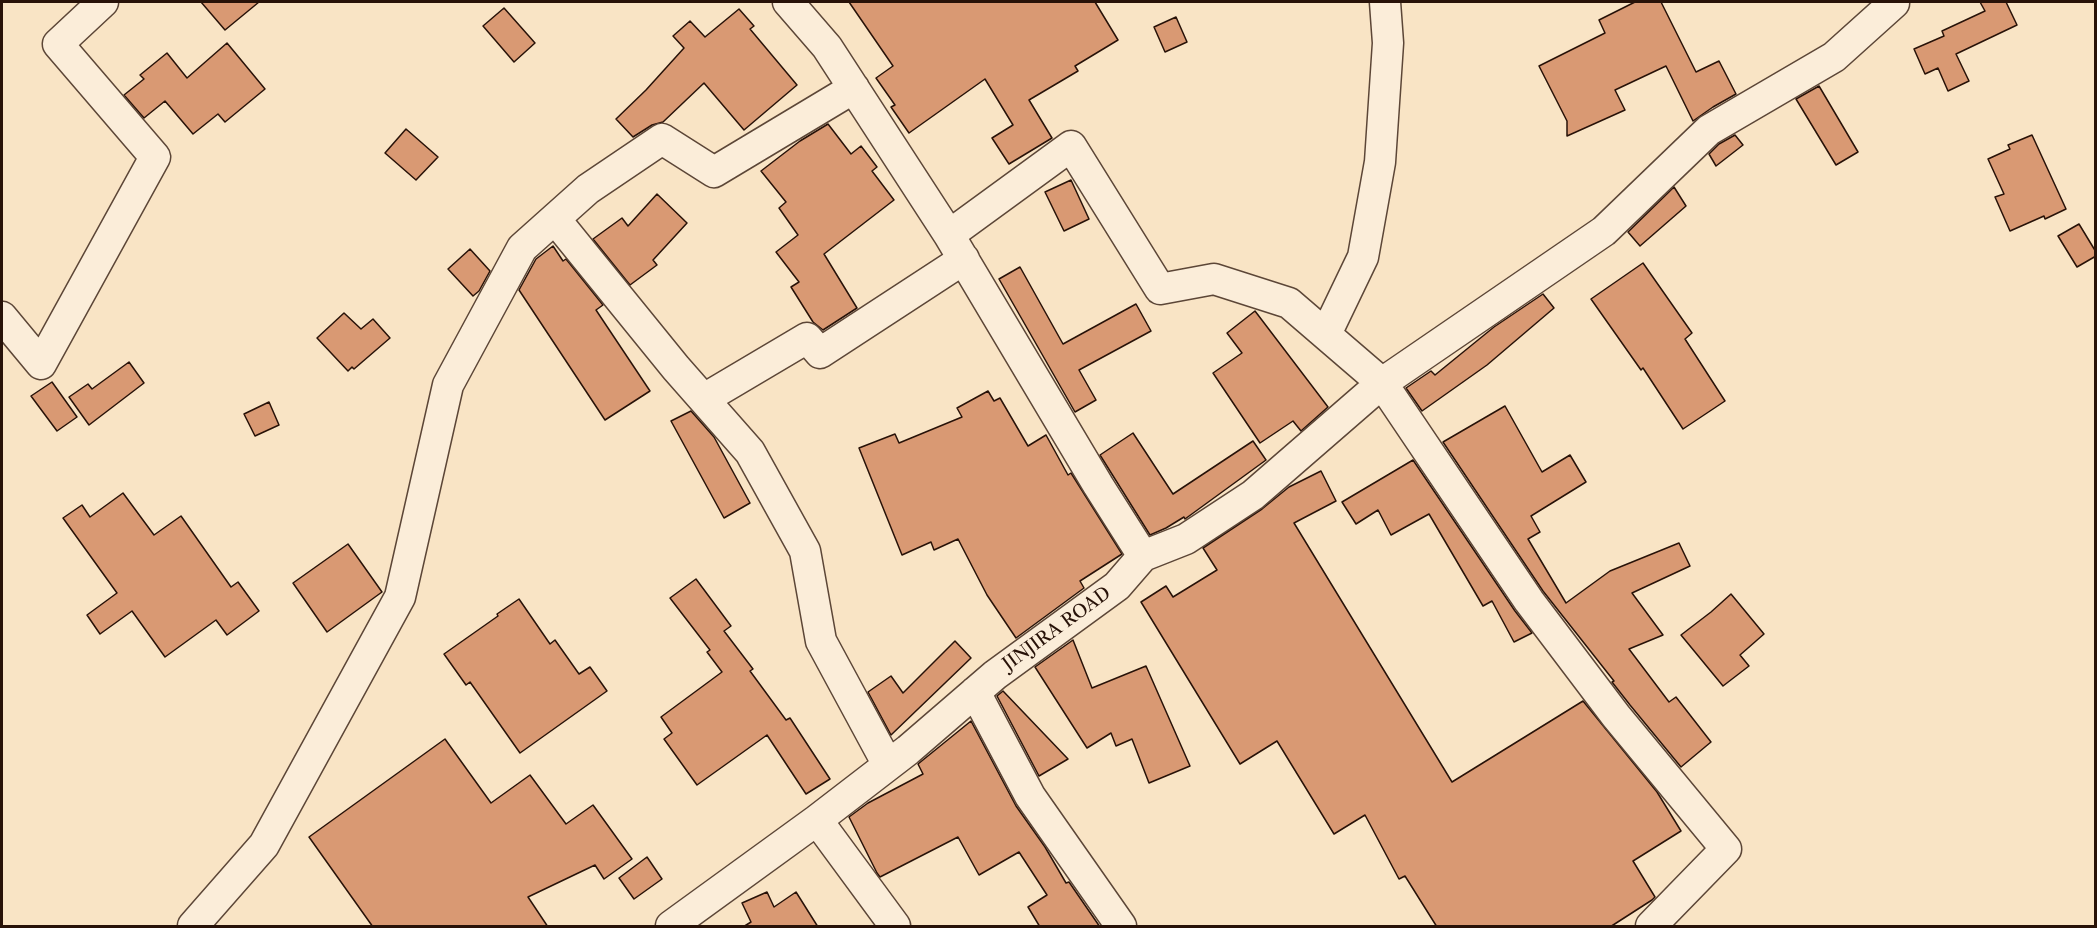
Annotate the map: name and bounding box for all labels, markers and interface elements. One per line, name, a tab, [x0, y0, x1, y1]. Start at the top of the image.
street label: JINJIRA ROAD	[999, 583, 1115, 675]

